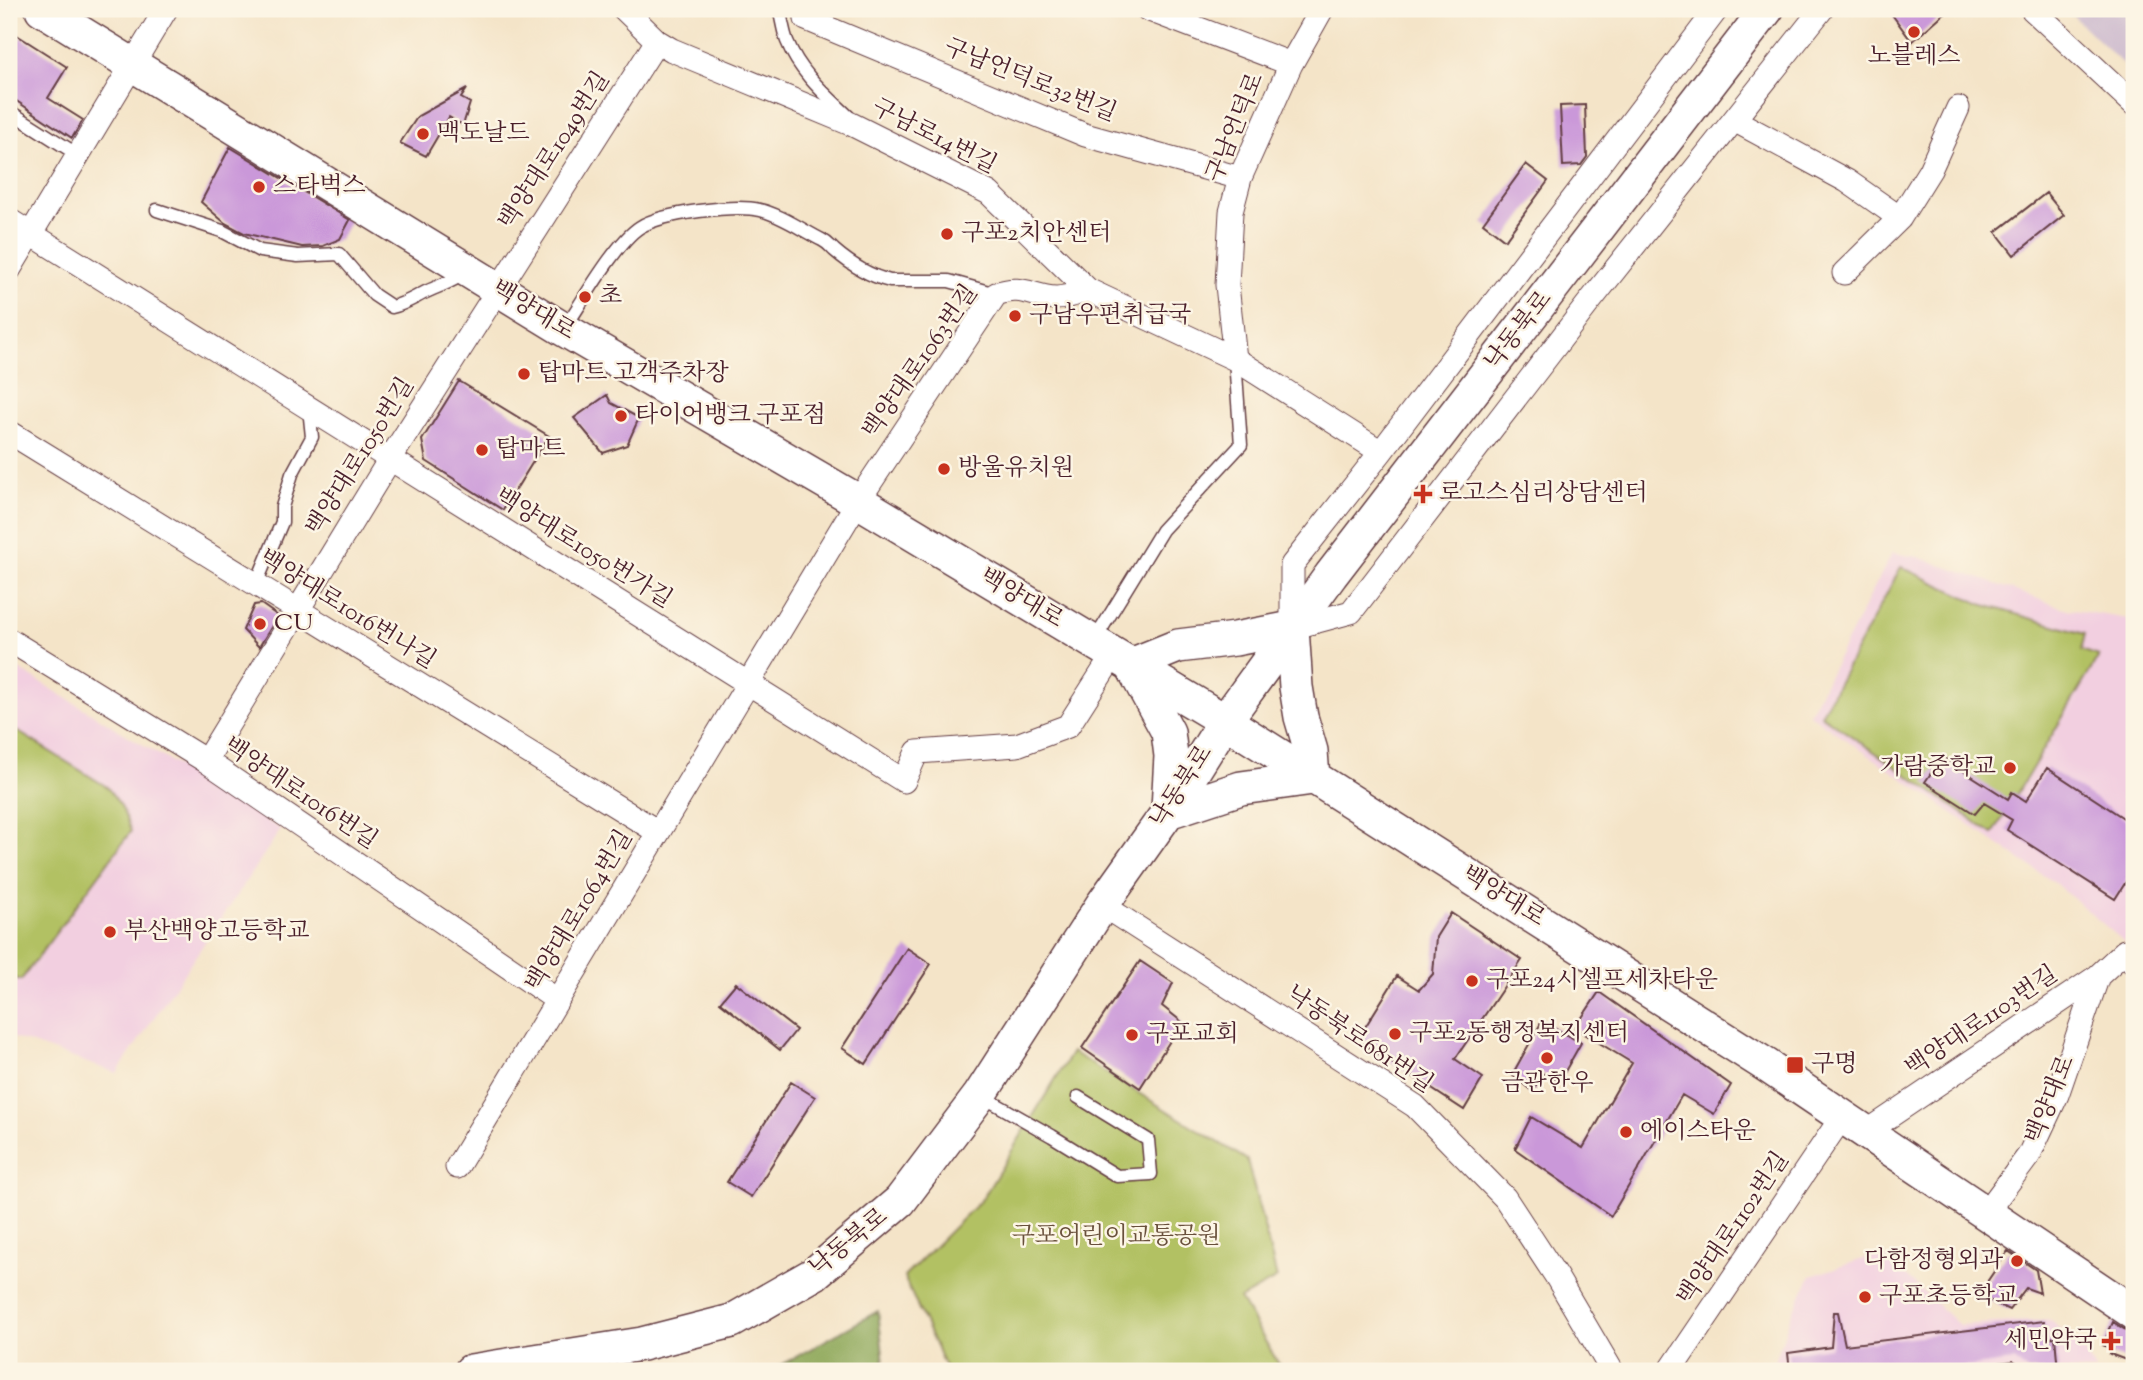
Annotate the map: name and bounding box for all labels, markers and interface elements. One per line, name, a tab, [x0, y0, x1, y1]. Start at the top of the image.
marker: 노블레스	[1906, 24, 1922, 40]
street label: 구남언덕로32번길	[939, 31, 1121, 131]
place label: 노블레스	[1868, 40, 1960, 74]
street label: 백양대로1049번길	[491, 65, 619, 237]
street label: 구남언덕로	[1199, 68, 1273, 188]
street label: 구남로14번길	[866, 91, 1002, 183]
place label: 맥도날드	[437, 117, 530, 151]
marker: 맥도날드	[415, 126, 431, 142]
place label: 스타벅스	[273, 170, 366, 204]
marker: 스타벅스	[251, 179, 267, 195]
place label: 구포2치안센터	[961, 217, 1111, 251]
marker: 구포2치안센터	[939, 226, 955, 242]
street label: 백양대로	[484, 273, 582, 349]
street label: 백양대로1063번길	[855, 278, 987, 446]
place label: 초	[599, 280, 622, 314]
street label: 낙동북로	[1477, 284, 1561, 378]
marker: 초	[577, 289, 593, 305]
place label: 구남우편취급국	[1029, 299, 1191, 333]
marker: 구남우편취급국	[1007, 308, 1023, 324]
place label: 탑마트 고객주차장	[538, 357, 729, 391]
marker: 탑마트 고객주차장	[516, 366, 532, 382]
street label: 백양대로1050번길	[299, 371, 423, 543]
place label: 타이어뱅크 구포점	[635, 399, 826, 433]
marker: 타이어뱅크 구포점	[613, 408, 629, 424]
place label: 탑마트	[496, 433, 566, 467]
marker: 탑마트	[474, 442, 490, 458]
place label: 방울유치원	[958, 452, 1074, 486]
marker: 방울유치원	[936, 461, 952, 477]
place label: 로고스심리상담센터	[1439, 477, 1648, 511]
street label: 백양대로1050번가길	[488, 481, 678, 617]
marker: 로고스심리상담센터	[1413, 484, 1433, 504]
street label: 백양대로1016번나길	[252, 542, 442, 678]
street label: 백양대로	[972, 561, 1070, 637]
place label: CU	[274, 607, 313, 641]
marker: CU	[252, 616, 268, 632]
street label: 백양대로1016번길	[216, 730, 384, 858]
street label: 낙동북로	[1142, 739, 1222, 835]
place label: 가람중학교	[1880, 751, 1996, 785]
marker: 가람중학교	[2002, 760, 2018, 776]
street label: 백양대로1064번길	[518, 824, 642, 998]
street label: 백양대로	[1455, 858, 1551, 936]
place label: 부산백양고등학교	[124, 915, 309, 949]
marker: 부산백양고등학교	[102, 924, 118, 940]
street label: 백양대로1103번길	[1899, 958, 2065, 1086]
place label: 구포24시셀프세차타운	[1486, 964, 1718, 998]
marker: 구포24시셀프세차타운	[1464, 973, 1480, 989]
street label: 낙동북로681번길	[1279, 978, 1439, 1102]
place label: 구포2동행정복지센터	[1409, 1017, 1629, 1051]
place label: 구포교회	[1146, 1018, 1239, 1052]
marker: 구포2동행정복지센터	[1387, 1026, 1403, 1042]
marker: 구포교회	[1124, 1027, 1140, 1043]
place label: 구명	[1811, 1048, 1857, 1082]
marker: 금관한우	[1539, 1050, 1555, 1066]
street label: 백양대로	[2018, 1051, 2084, 1149]
marker: 구명	[1785, 1055, 1805, 1075]
place label: 금관한우	[1501, 1067, 1593, 1101]
place label: 에이스타운	[1640, 1115, 1756, 1149]
marker: 에이스타운	[1618, 1124, 1634, 1140]
street label: 백양대로1102번길	[1670, 1145, 1798, 1313]
street label: 낙동북로	[802, 1201, 896, 1285]
park label: 구포어린이교통공원	[1012, 1220, 1220, 1254]
place label: 다함정형외과	[1864, 1244, 2004, 1278]
marker: 다함정형외과	[2009, 1253, 2025, 1269]
place label: 구포초등학교	[1879, 1280, 2018, 1314]
marker: 구포초등학교	[1857, 1289, 1873, 1305]
place label: 세민약국	[2004, 1324, 2097, 1358]
marker: 세민약국	[2103, 1333, 2119, 1349]

